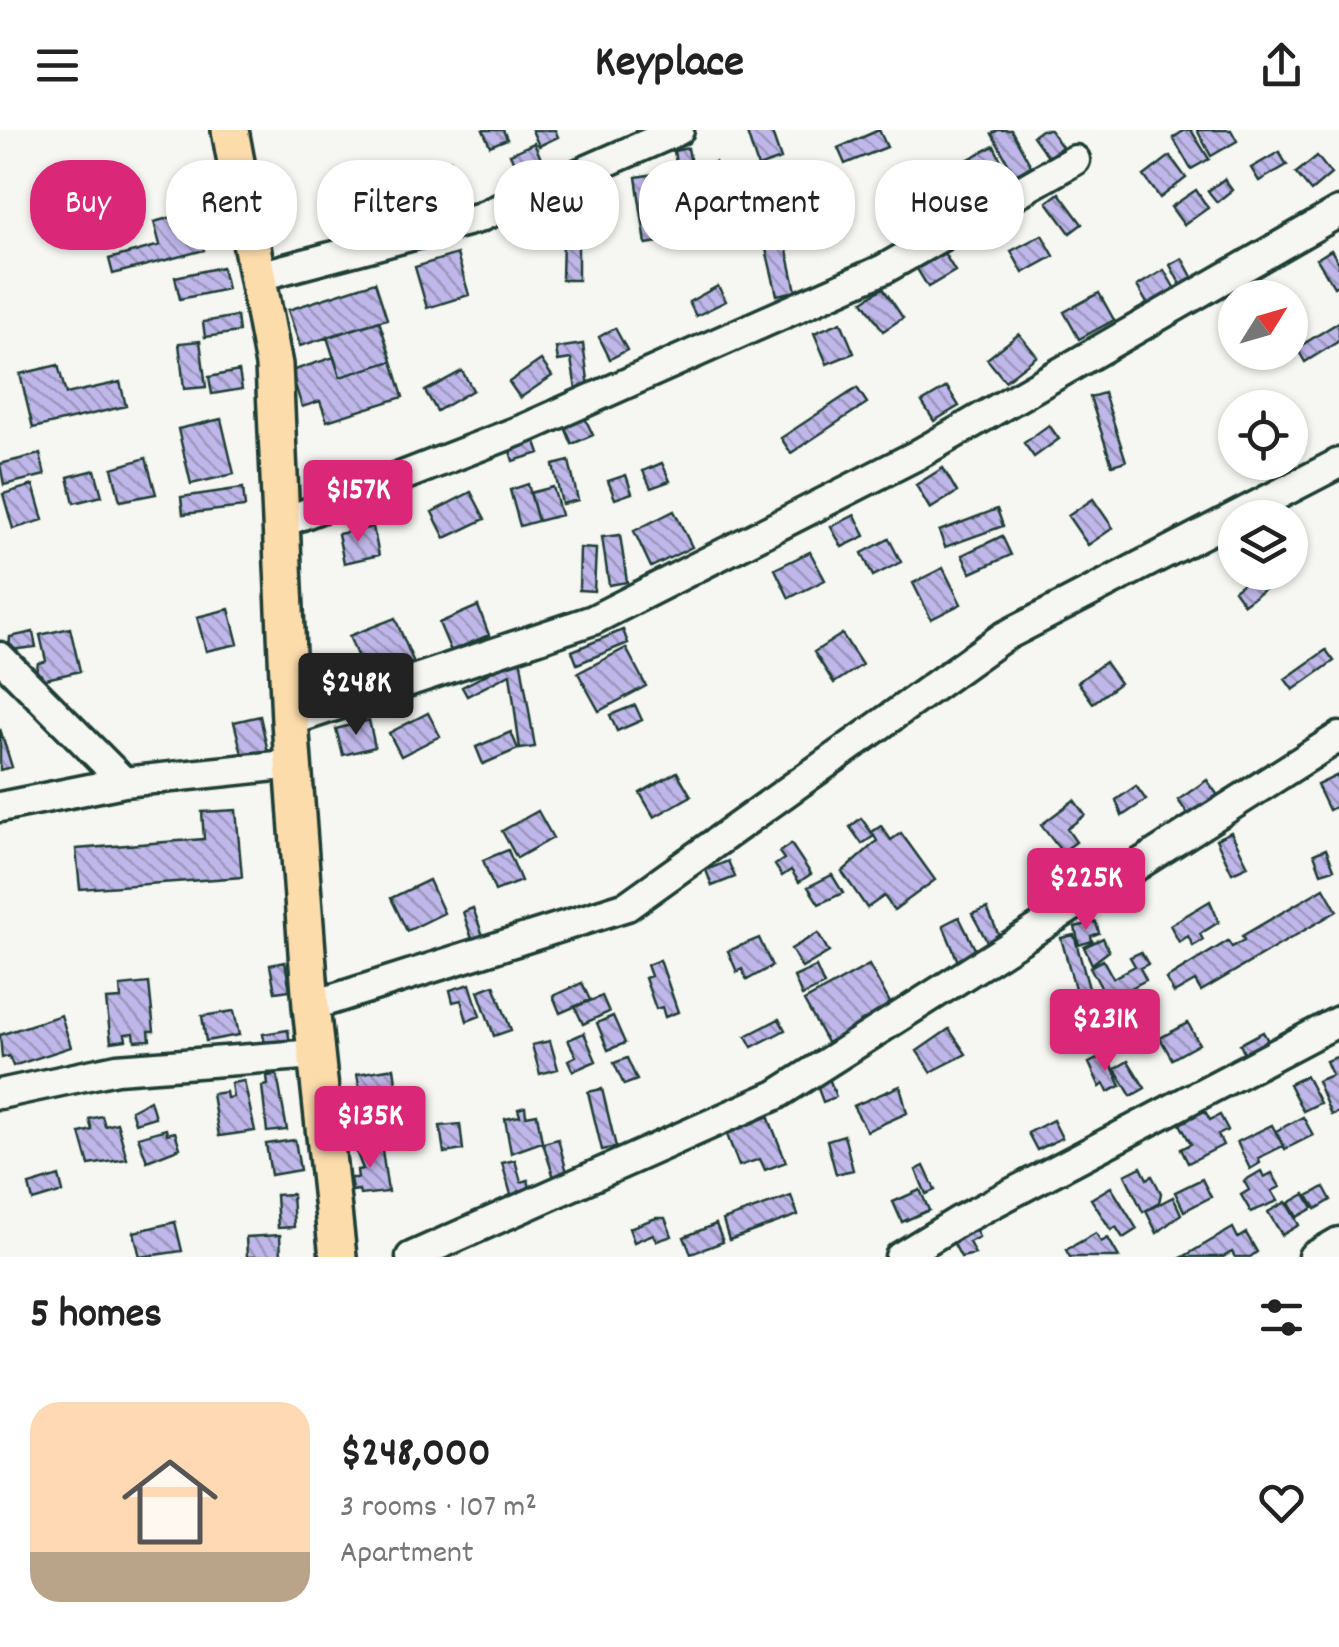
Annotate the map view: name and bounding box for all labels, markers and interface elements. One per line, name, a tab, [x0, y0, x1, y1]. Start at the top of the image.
text: Keyplace	[595, 33, 744, 97]
icon: menu	[30, 38, 85, 93]
icon: share	[1254, 38, 1309, 93]
chip: Buy	[30, 160, 146, 250]
chip: Rent	[166, 160, 297, 250]
chip: Filters	[317, 160, 474, 250]
chip: New	[494, 160, 619, 250]
chip: Apartment	[639, 160, 855, 250]
chip: House	[875, 160, 1024, 250]
north arrow	[1218, 280, 1308, 370]
map controls	[1218, 280, 1308, 590]
button: locate	[1218, 390, 1308, 480]
pin: $157K	[288, 460, 428, 545]
text: $157K	[325, 469, 391, 515]
button: layers	[1218, 500, 1308, 590]
pin: $248K	[286, 653, 426, 738]
text: $248K	[320, 662, 392, 708]
pin: $225K	[1016, 848, 1156, 933]
text: $225K	[1049, 857, 1123, 903]
pin: $231K	[1035, 989, 1175, 1074]
text: $231K	[1072, 998, 1138, 1044]
pin: $135K	[300, 1086, 440, 1171]
text: $135K	[336, 1095, 404, 1141]
text: 5 homes	[30, 1287, 162, 1347]
icon: filters	[1254, 1290, 1309, 1345]
text: $248,000	[340, 1426, 491, 1486]
icon: home	[110, 1442, 230, 1562]
icon: heart	[1254, 1475, 1309, 1530]
text: 3 rooms · 107 m²	[340, 1486, 537, 1532]
text: Apartment	[340, 1532, 474, 1578]

